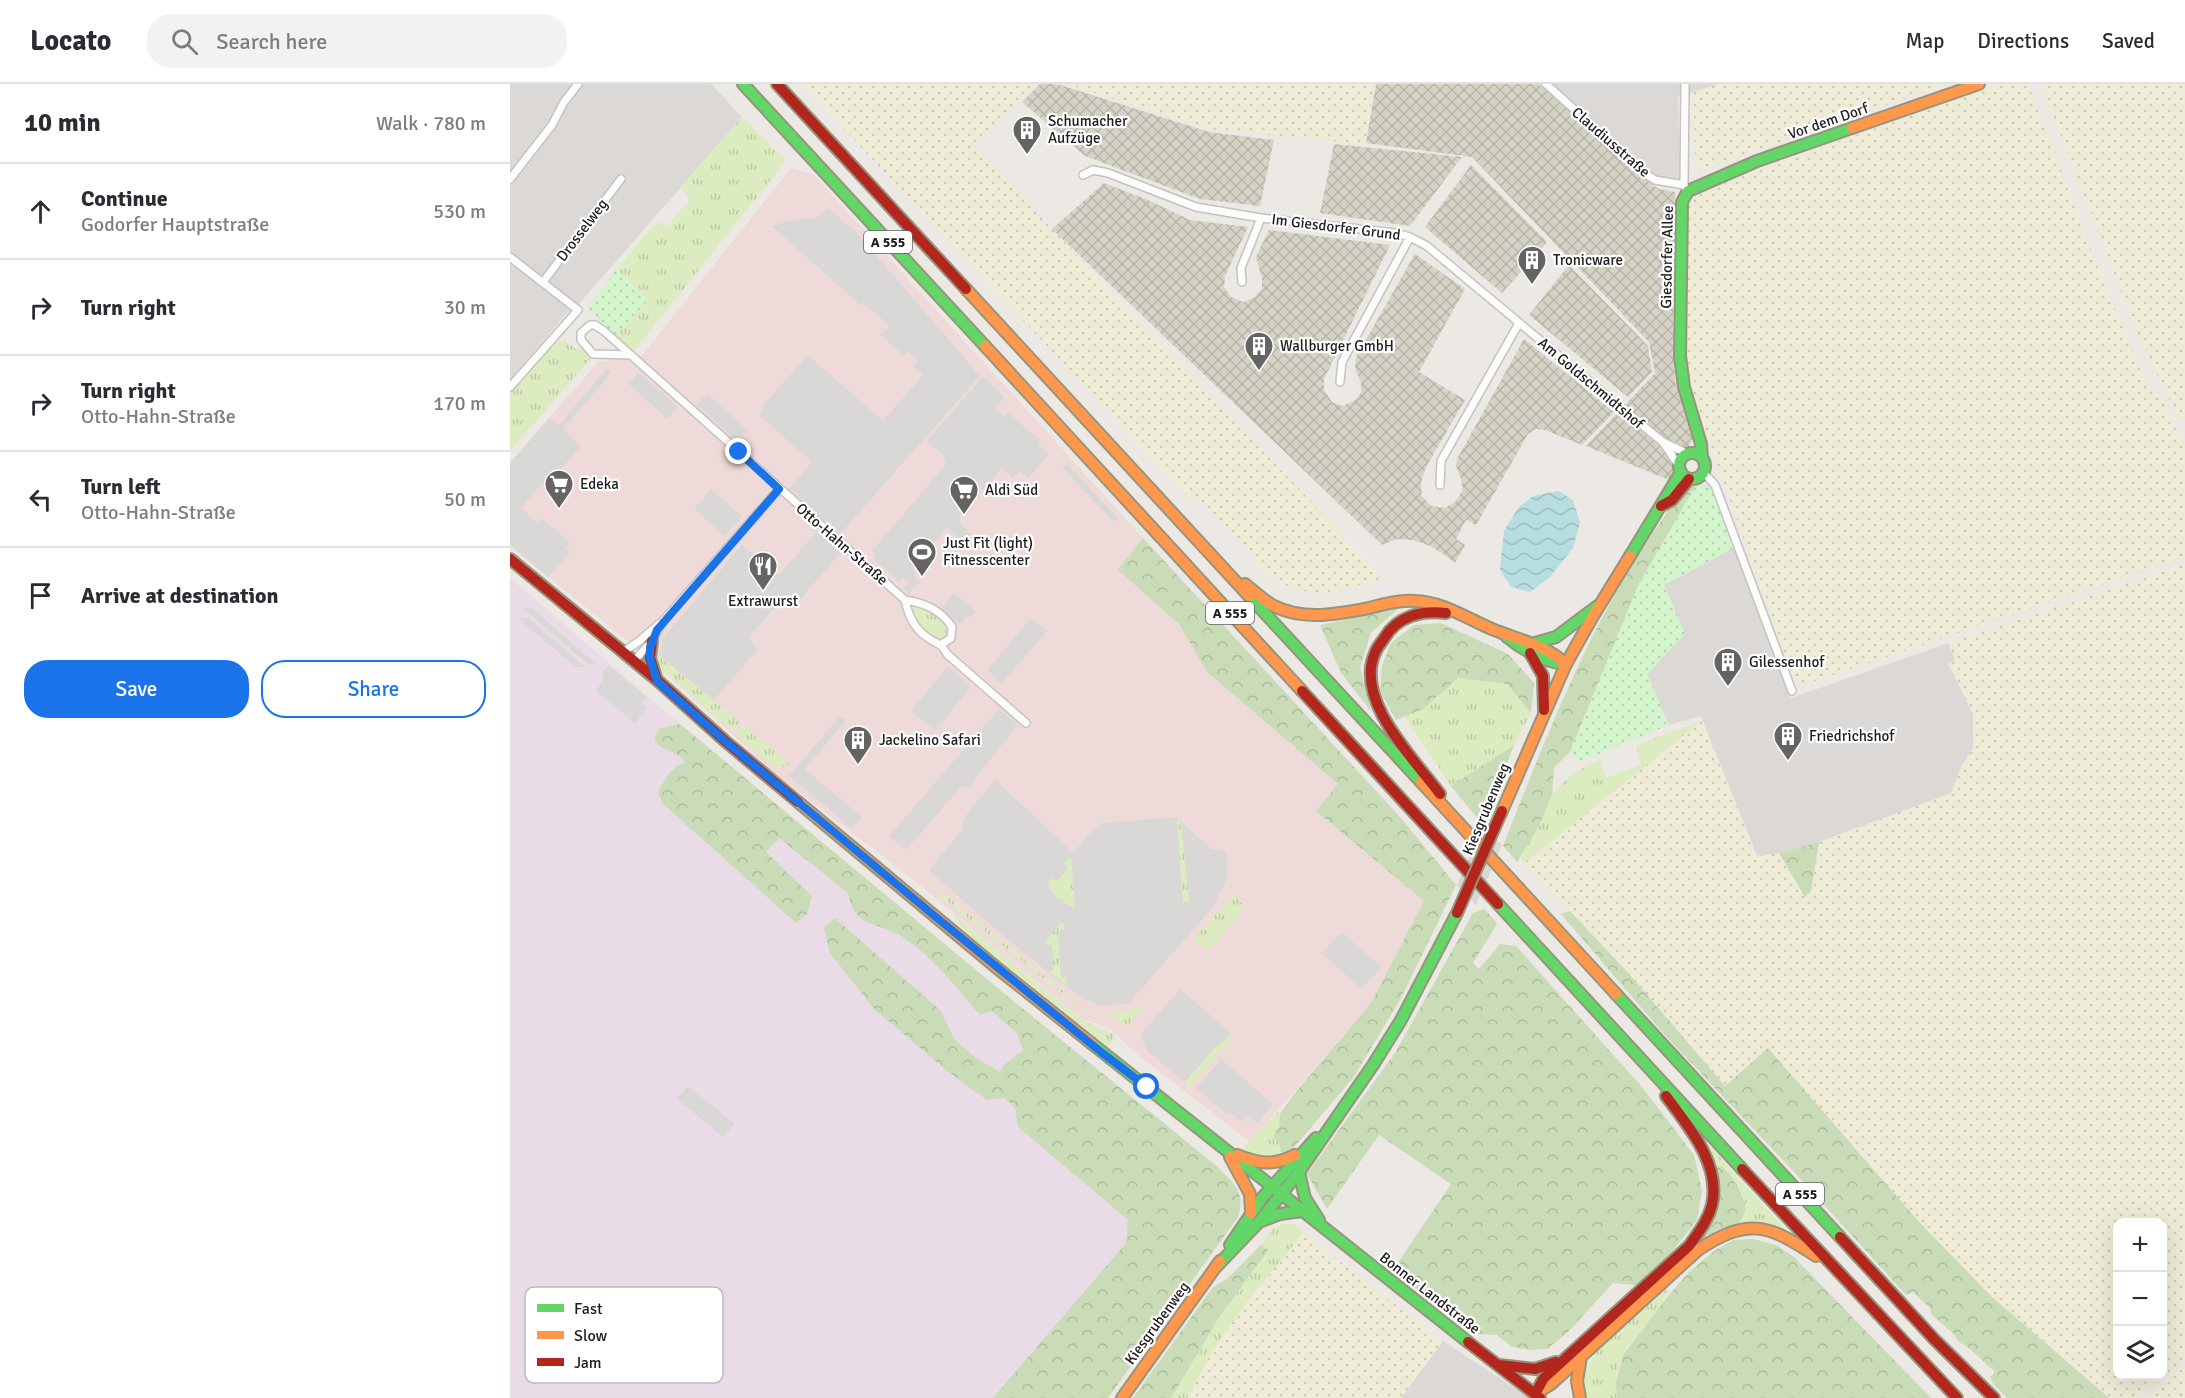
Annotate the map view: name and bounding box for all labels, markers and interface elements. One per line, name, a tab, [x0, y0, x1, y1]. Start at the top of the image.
search box	[147, 14, 567, 68]
text: Locato	[30, 24, 111, 58]
icon: search	[168, 25, 201, 58]
text: Search here	[216, 28, 327, 55]
text: Map	[1906, 28, 1944, 54]
text: Directions	[1977, 28, 2069, 54]
text: Saved	[2102, 28, 2155, 54]
street label: Vor dem Dorf	[1785, 99, 1871, 143]
street label: Claudiusstraße	[1568, 103, 1654, 181]
text: 10 min	[24, 107, 101, 139]
text: Walk · 780 m	[376, 111, 486, 136]
place label: Schumacher Aufzüge	[1048, 112, 1128, 147]
building icon: Schumacher Aufzüge	[1011, 114, 1043, 156]
text: Continue	[81, 185, 168, 212]
icon: ahead	[24, 195, 57, 228]
street label: Drosselweg	[553, 195, 611, 265]
text: 530 m	[433, 199, 486, 224]
street label: Giesdorfer Allee	[1657, 205, 1677, 309]
street label: Im Giesdorfer Grund	[1270, 210, 1402, 244]
text: Godorfer Hauptstraße	[81, 212, 269, 237]
road number: A 555	[864, 231, 912, 253]
building icon: Tronicware	[1516, 244, 1548, 286]
place label: Tronicware	[1553, 251, 1623, 269]
icon: right	[24, 291, 57, 324]
text: Turn right	[81, 294, 176, 321]
text: 30 m	[444, 295, 486, 320]
building icon: Wallburger GmbH	[1243, 330, 1275, 372]
street label: Am Goldschmidtshof	[1534, 333, 1648, 433]
place label: Wallburger GmbH	[1280, 337, 1394, 355]
text: Turn right	[81, 377, 176, 404]
icon: right	[24, 387, 57, 420]
text: 170 m	[433, 391, 486, 416]
text: Otto-Hahn-Straße	[81, 404, 236, 429]
route end	[725, 438, 751, 464]
supermarket icon: Edeka	[543, 468, 575, 510]
text: Turn left	[81, 473, 161, 500]
supermarket icon: Aldi Süd	[948, 474, 980, 516]
place label: Edeka	[580, 475, 619, 493]
place label: Aldi Süd	[985, 481, 1038, 499]
icon: left	[24, 483, 57, 516]
text: 50 m	[444, 487, 486, 512]
street label: Otto-Hahn-Straße	[792, 499, 892, 589]
text: Otto-Hahn-Straße	[81, 500, 236, 525]
place label: Just Fit (light) Fitnesscenter	[943, 534, 1033, 569]
sports icon: Just Fit (light) Fitnesscenter	[906, 536, 938, 578]
restaurant icon: Extrawurst	[747, 550, 779, 592]
icon: arrive	[24, 579, 57, 612]
text: Arrive at destination	[81, 582, 278, 609]
place label: Extrawurst	[728, 592, 798, 610]
road number: A 555	[1206, 602, 1254, 624]
building icon: Gilessenhof	[1712, 646, 1744, 688]
place label: Gilessenhof	[1749, 653, 1825, 671]
button: Save	[24, 660, 249, 718]
button: Share	[261, 660, 486, 718]
building icon: Friedrichshof	[1772, 720, 1804, 762]
building icon: Jackelino Safari	[842, 724, 874, 766]
place label: Friedrichshof	[1809, 727, 1895, 745]
place label: Jackelino Safari	[879, 731, 981, 749]
street label: Kiesgrubenweg	[1459, 760, 1513, 858]
route start	[1133, 1073, 1159, 1099]
road number: A 555	[1776, 1183, 1824, 1205]
map controls	[2113, 1218, 2167, 1380]
button: +	[2113, 1218, 2167, 1272]
street label: Bonner Landstraße	[1376, 1248, 1484, 1338]
button: −	[2113, 1272, 2167, 1326]
street label: Kiesgrubenweg	[1121, 1278, 1193, 1368]
legend	[525, 1287, 723, 1383]
text: Fast	[574, 1299, 603, 1319]
text: Slow	[574, 1326, 608, 1346]
button: layers	[2113, 1326, 2167, 1380]
text: Jam	[574, 1353, 602, 1373]

